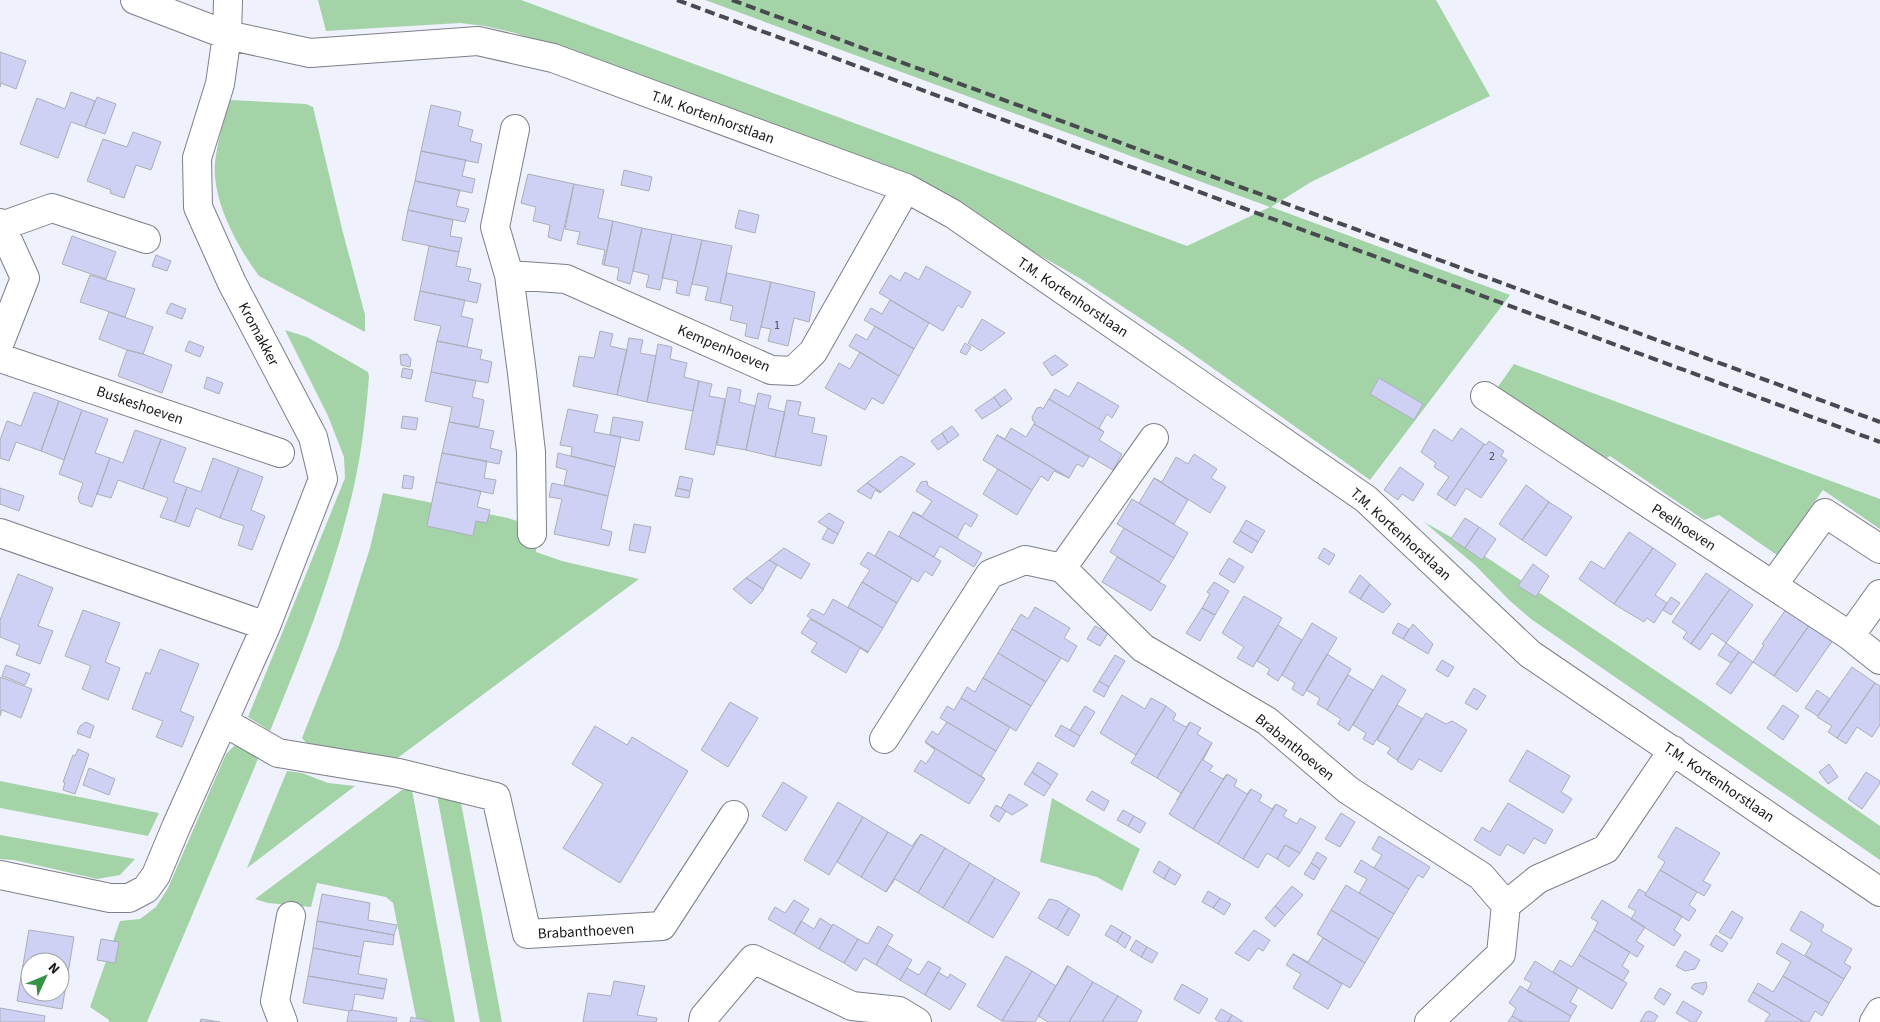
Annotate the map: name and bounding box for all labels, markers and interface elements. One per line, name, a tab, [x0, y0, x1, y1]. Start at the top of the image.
street label: T.M. Kortenhorstlaan	[648, 85, 777, 150]
street label: T.M. Kortenhorstlaan	[1013, 252, 1132, 342]
street label: Kromakker	[233, 299, 284, 370]
house number: 1	[774, 317, 780, 334]
street label: Kempenhoeven	[674, 319, 773, 377]
street label: Buskeshoeven	[94, 381, 186, 430]
house number: 2	[1489, 448, 1495, 465]
street label: T.M. Kortenhorstlaan	[1345, 483, 1456, 586]
street label: Peelhoeven	[1647, 499, 1720, 556]
street label: Brabanthoeven	[1251, 709, 1339, 786]
street label: T.M. Kortenhorstlaan	[1659, 737, 1778, 827]
street label: Brabanthoeven	[537, 918, 635, 945]
north arrow	[20, 952, 70, 1002]
text: N	[43, 958, 64, 979]

